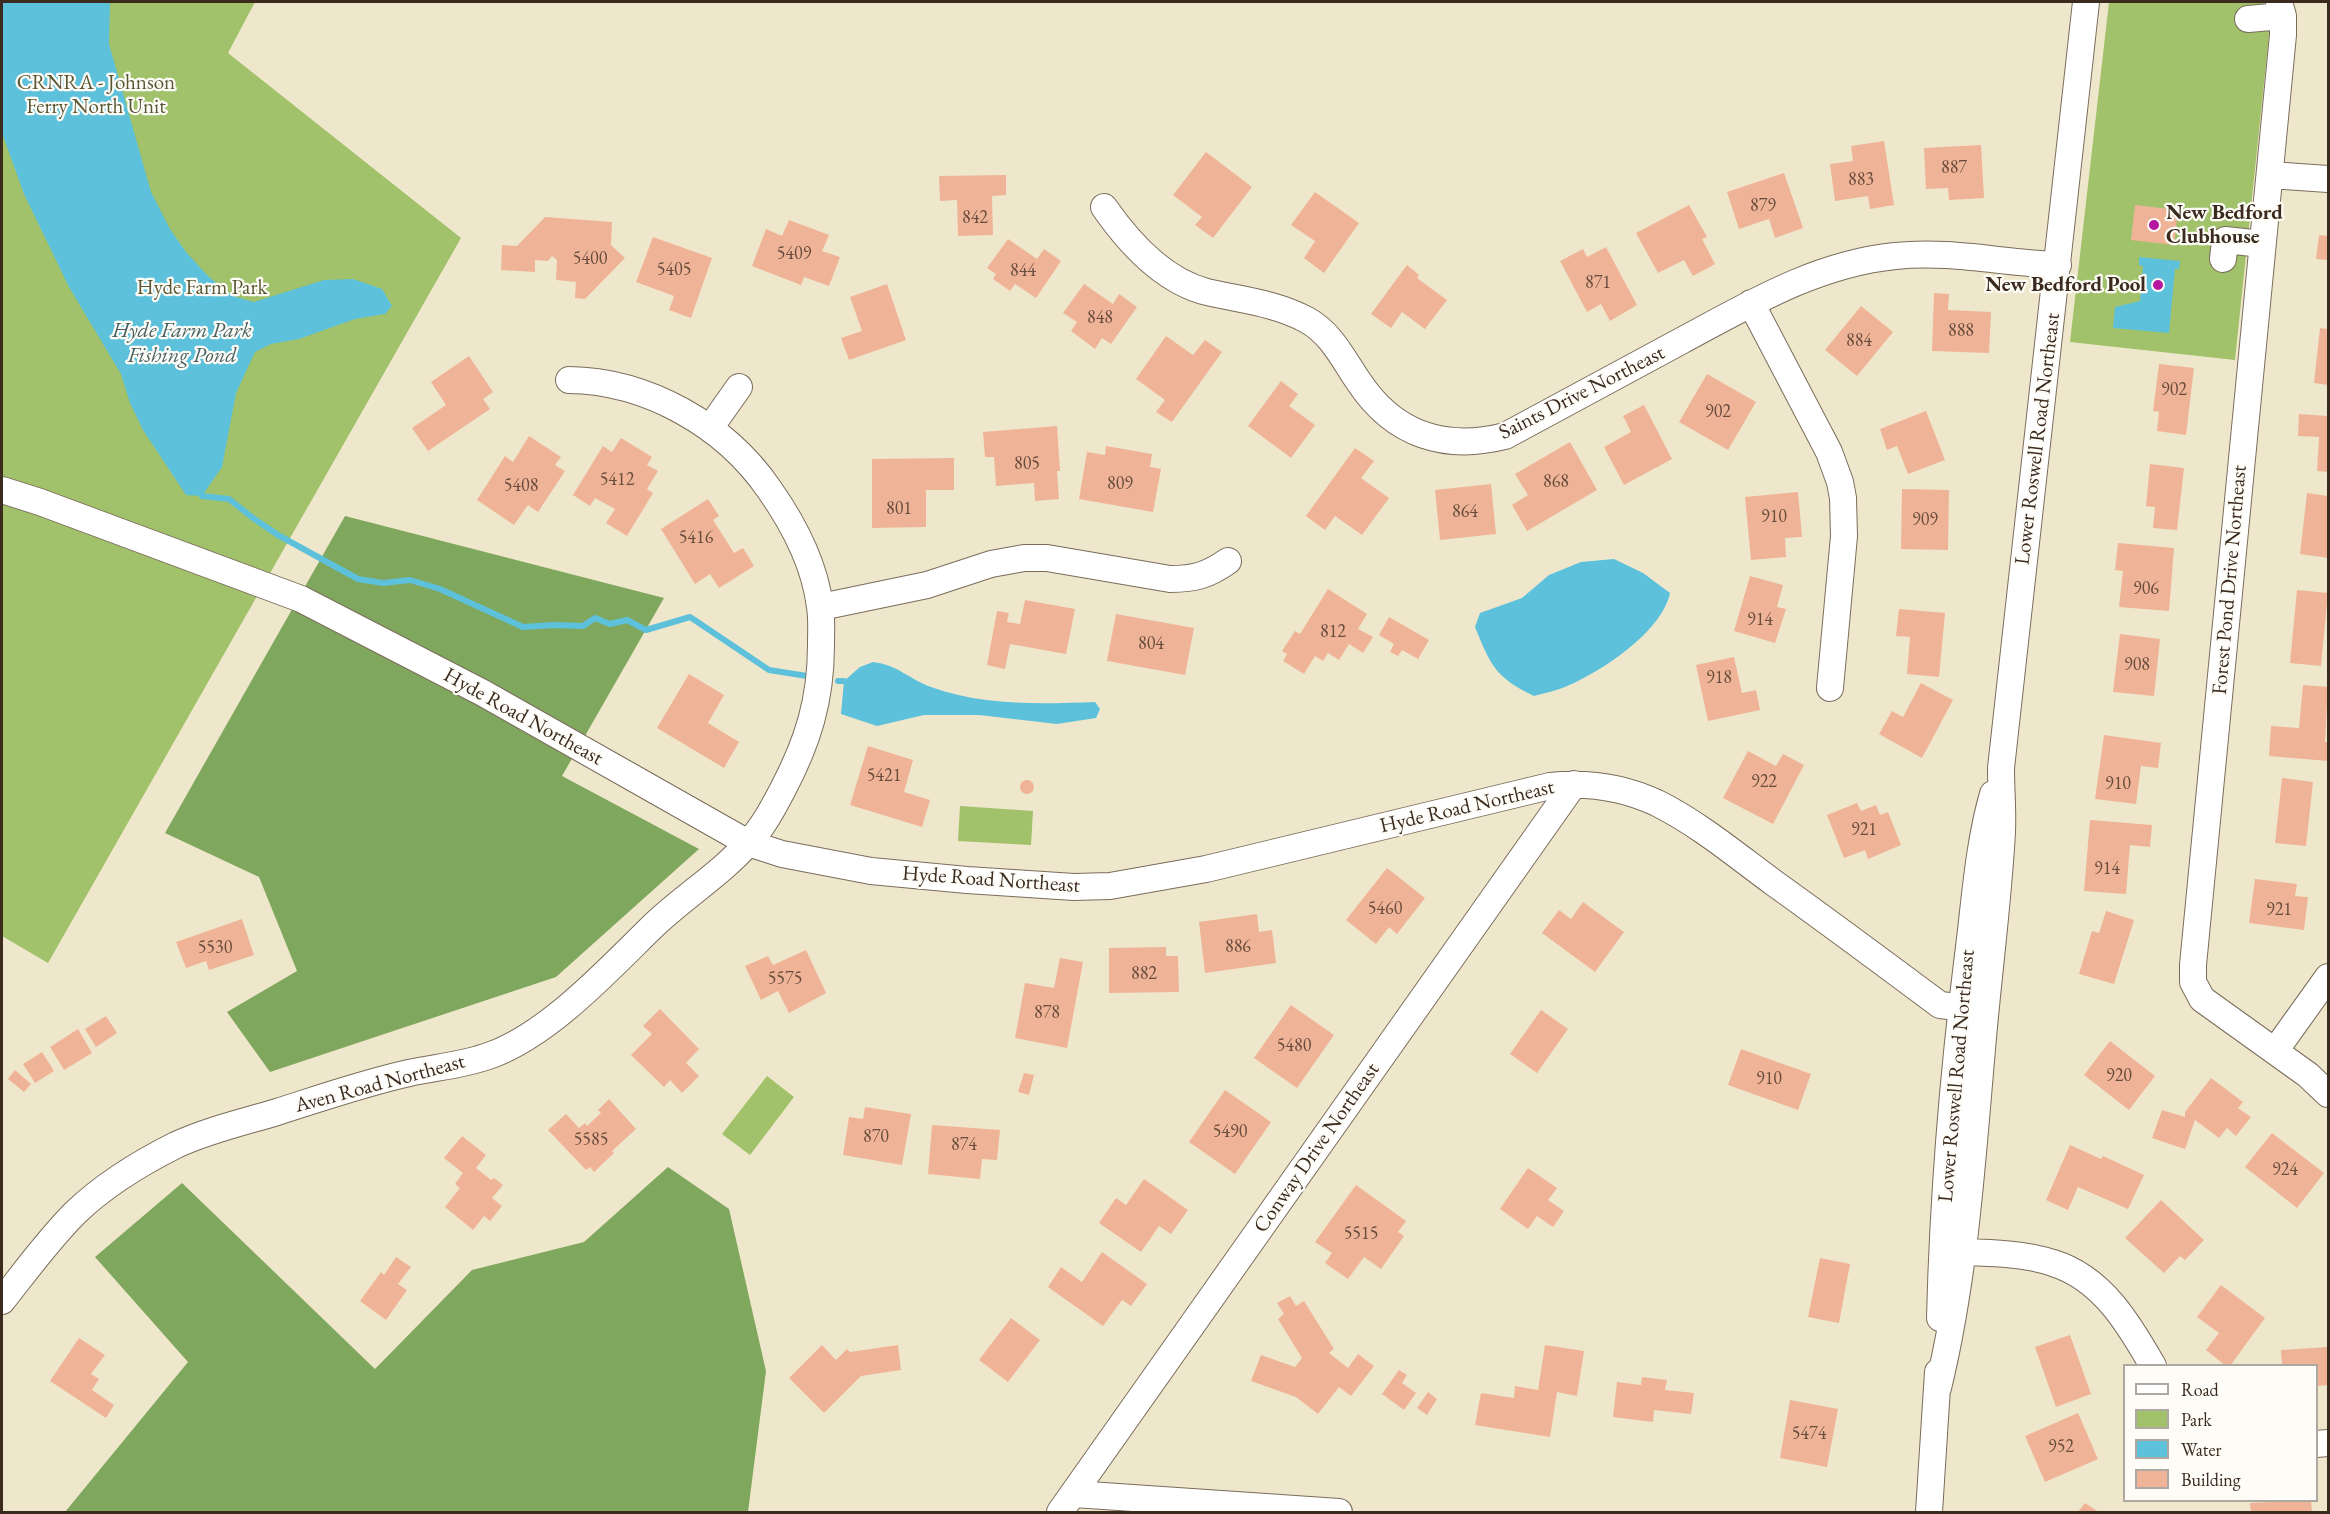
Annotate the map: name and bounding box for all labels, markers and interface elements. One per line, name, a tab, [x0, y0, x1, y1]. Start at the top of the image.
park label: CRNRA - Johnson Ferry North Unit	[17, 70, 175, 120]
house number: 887	[1941, 157, 1967, 179]
house number: 883	[1848, 169, 1874, 191]
house number: 879	[1750, 195, 1776, 217]
place label: New Bedford Clubhouse	[2166, 200, 2283, 250]
house number: 842	[962, 207, 988, 229]
marker: New Bedford Clubhouse	[2147, 218, 2161, 232]
house number: 5409	[777, 243, 811, 265]
house number: 5400	[573, 248, 607, 270]
house number: 5405	[657, 259, 691, 281]
house number: 844	[1010, 260, 1036, 282]
house number: 871	[1585, 272, 1611, 294]
place label: New Bedford Pool	[1985, 272, 2146, 298]
park label: Hyde Farm Park	[137, 275, 267, 301]
marker: New Bedford Pool	[2151, 278, 2165, 292]
house number: 848	[1087, 307, 1113, 329]
street label: Lower Roswell Road Northeast	[2010, 312, 2066, 566]
water label: Hyde Farm Park Fishing Pond	[112, 318, 252, 370]
house number: 888	[1948, 320, 1974, 342]
house number: 884	[1846, 330, 1872, 352]
street label: Saints Drive Northeast	[1495, 340, 1669, 446]
house number: 902	[2161, 379, 2187, 401]
house number: 902	[1705, 401, 1731, 423]
house number: 805	[1014, 453, 1040, 475]
street label: Forest Pond Drive Northeast	[2207, 464, 2253, 696]
house number: 5412	[600, 469, 634, 491]
house number: 868	[1543, 471, 1569, 493]
house number: 809	[1107, 473, 1133, 495]
house number: 5408	[504, 475, 538, 497]
house number: 801	[886, 498, 912, 520]
house number: 864	[1452, 501, 1478, 523]
house number: 910	[1761, 506, 1787, 528]
house number: 909	[1912, 509, 1938, 531]
house number: 5416	[679, 527, 713, 549]
house number: 906	[2133, 578, 2159, 600]
house number: 914	[1747, 609, 1773, 631]
house number: 812	[1320, 621, 1346, 643]
house number: 804	[1138, 633, 1164, 655]
house number: 908	[2124, 654, 2150, 676]
street label: Hyde Road Northeast	[439, 663, 607, 771]
house number: 918	[1706, 667, 1732, 689]
house number: 5421	[867, 765, 901, 787]
house number: 922	[1751, 771, 1777, 793]
house number: 910	[2105, 773, 2131, 795]
street label: Hyde Road Northeast	[1377, 775, 1557, 839]
house number: 921	[1851, 819, 1877, 841]
house number: 914	[2094, 858, 2120, 880]
street label: Hyde Road Northeast	[901, 861, 1081, 899]
house number: 5460	[1368, 898, 1402, 920]
house number: 921	[2266, 899, 2292, 921]
house number: 886	[1225, 936, 1251, 958]
house number: 5530	[198, 937, 232, 959]
street label: Lower Roswell Road Northeast	[1933, 949, 1981, 1203]
house number: 882	[1131, 963, 1157, 985]
house number: 5575	[768, 968, 802, 990]
house number: 878	[1034, 1002, 1060, 1024]
house number: 5480	[1277, 1035, 1311, 1057]
street label: Aven Road Northeast	[292, 1049, 468, 1119]
street label: Conway Drive Northeast	[1249, 1058, 1385, 1238]
house number: 920	[2106, 1065, 2132, 1087]
house number: 910	[1756, 1068, 1782, 1090]
house number: 5490	[1213, 1121, 1247, 1143]
house number: 870	[863, 1126, 889, 1148]
house number: 5585	[574, 1129, 608, 1151]
house number: 874	[951, 1134, 977, 1156]
house number: 924	[2272, 1159, 2298, 1181]
house number: 5515	[1344, 1223, 1378, 1245]
legend	[2123, 1364, 2318, 1502]
text: Road	[2181, 1378, 2219, 1401]
text: Park	[2181, 1408, 2212, 1431]
house number: 5474	[1792, 1423, 1826, 1445]
house number: 952	[2048, 1436, 2074, 1458]
text: Water	[2181, 1438, 2222, 1461]
text: Building	[2181, 1468, 2241, 1491]

